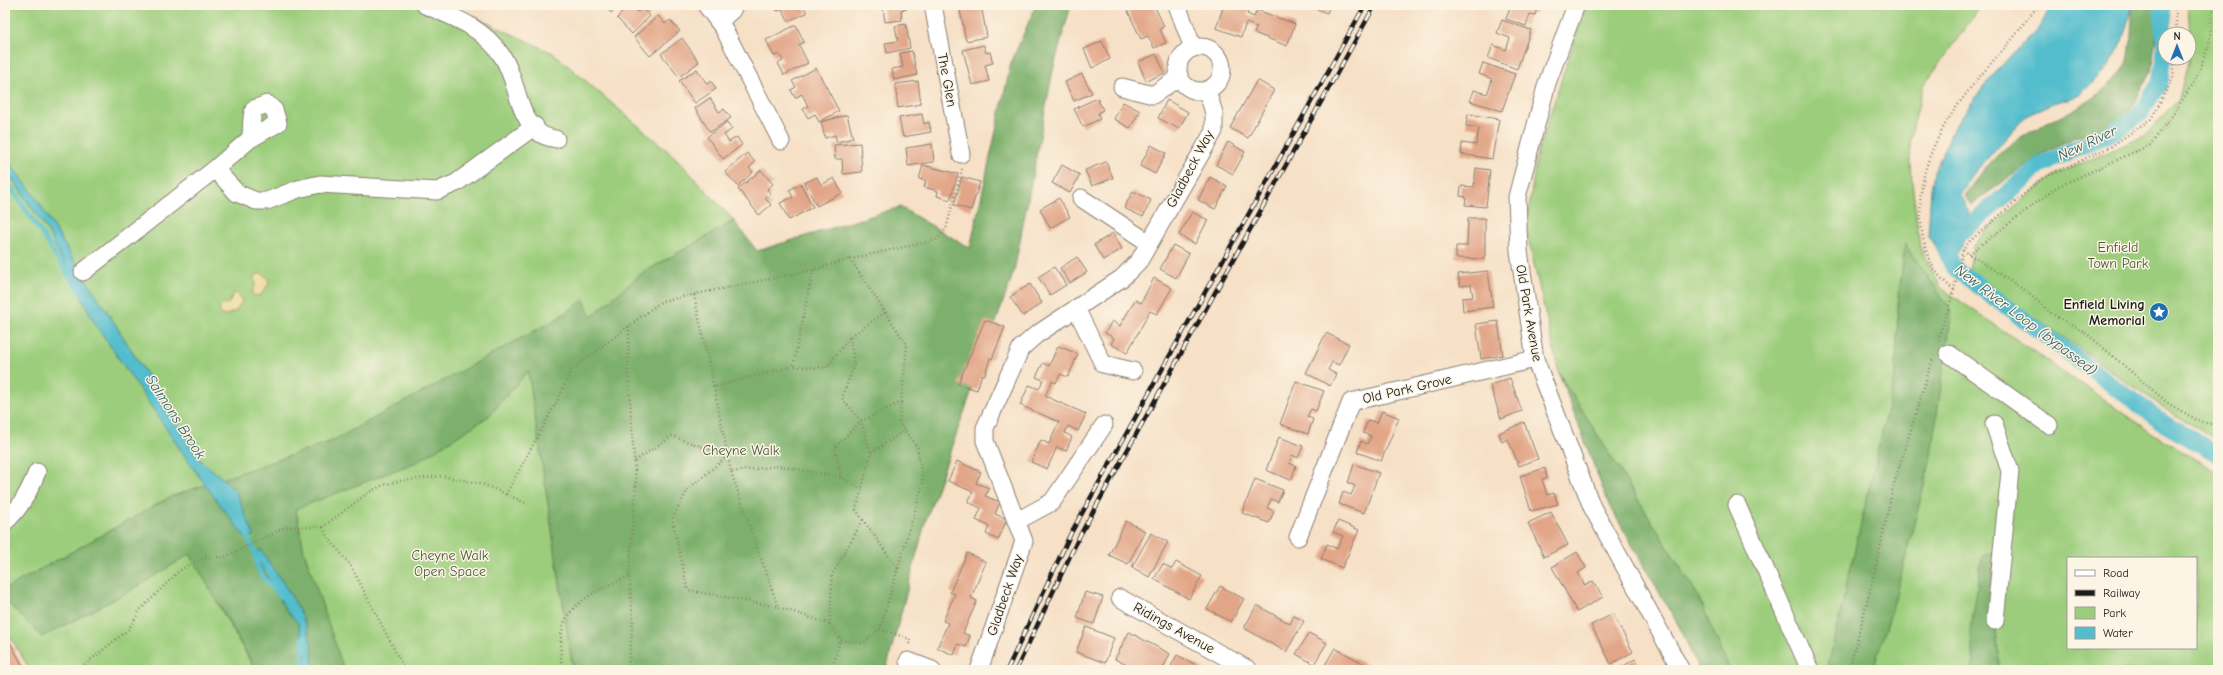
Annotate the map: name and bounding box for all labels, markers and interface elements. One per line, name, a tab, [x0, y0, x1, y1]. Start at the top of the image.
north arrow	[2157, 26, 2197, 66]
text: N	[2173, 30, 2181, 43]
street label: The Glen	[933, 52, 961, 108]
water label: New River	[2054, 121, 2120, 165]
street label: Gladbeck Way	[1163, 127, 1218, 211]
park label: Enfield Town Park	[2088, 239, 2149, 272]
water label: New River Loop (bypassed)	[1951, 261, 2101, 379]
street label: Old Park Avenue	[1512, 263, 1546, 363]
place label: Enfield Living Memorial	[2064, 296, 2145, 329]
place icon: Enfield Living Memorial	[2148, 301, 2170, 323]
water label: Salmons Brook	[142, 371, 210, 463]
street label: Old Park Grove	[1361, 371, 1453, 407]
park label: Cheyne Walk	[702, 442, 780, 459]
park label: Cheyne Walk Open Space	[411, 547, 489, 580]
street label: Gladbeck Way	[983, 551, 1027, 638]
legend	[2067, 557, 2197, 649]
text: Road	[2103, 566, 2129, 580]
text: Railway	[2103, 586, 2141, 600]
street label: Ridings Avenue	[1130, 599, 1218, 657]
text: Park	[2103, 606, 2126, 620]
text: Water	[2103, 626, 2133, 640]

